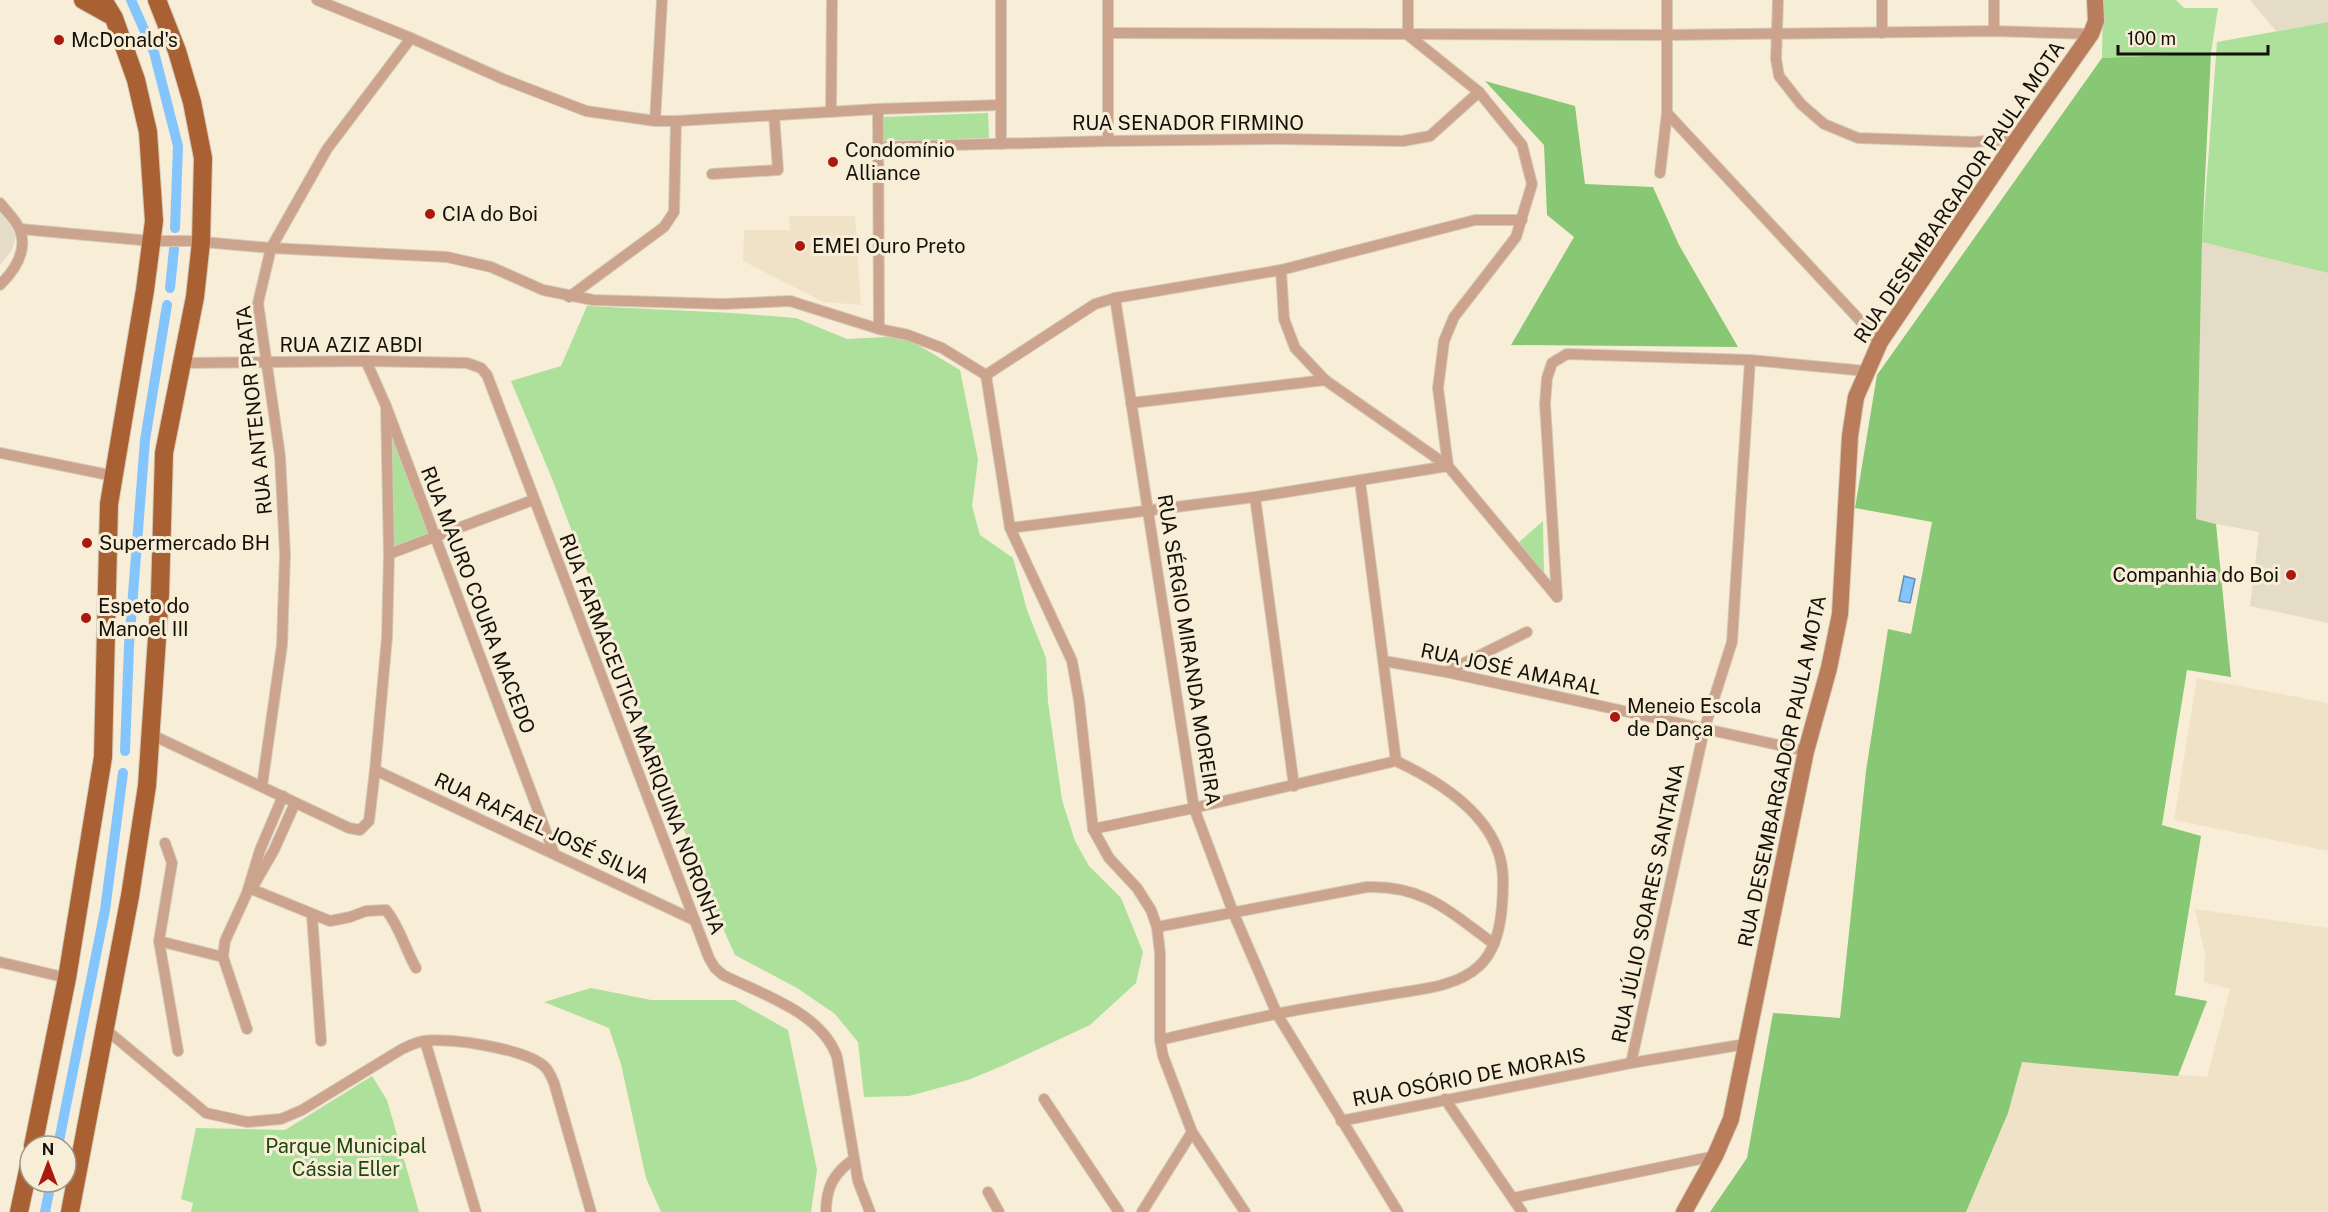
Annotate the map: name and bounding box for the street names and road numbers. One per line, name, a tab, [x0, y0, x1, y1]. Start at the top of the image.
street label: RUA DESEMBARGADOR PAULA MOTA	[1849, 36, 2069, 348]
street label: RUA SENADOR FIRMINO	[1072, 111, 1304, 135]
street label: RUA ANTENOR PRATA	[231, 304, 277, 516]
street label: RUA AZIZ ABDI	[279, 333, 423, 357]
street label: RUA MAURO COURA MACEDO	[416, 463, 540, 737]
street label: RUA SÉRGIO MIRANDA MOREIRA	[1152, 492, 1226, 807]
street label: RUA FARMACEUTICA MARIQUINA NORONHA	[554, 530, 730, 938]
street label: RUA DESEMBARGADOR PAULA MOTA	[1733, 593, 1831, 949]
street label: RUA JOSÉ AMARAL	[1419, 637, 1604, 700]
street label: RUA JÚLIO SOARES SANTANA	[1606, 761, 1689, 1045]
street label: RUA RAFAEL JOSÉ SILVA	[431, 767, 654, 888]
street label: RUA OSÓRIO DE MORAIS	[1350, 1042, 1588, 1111]

